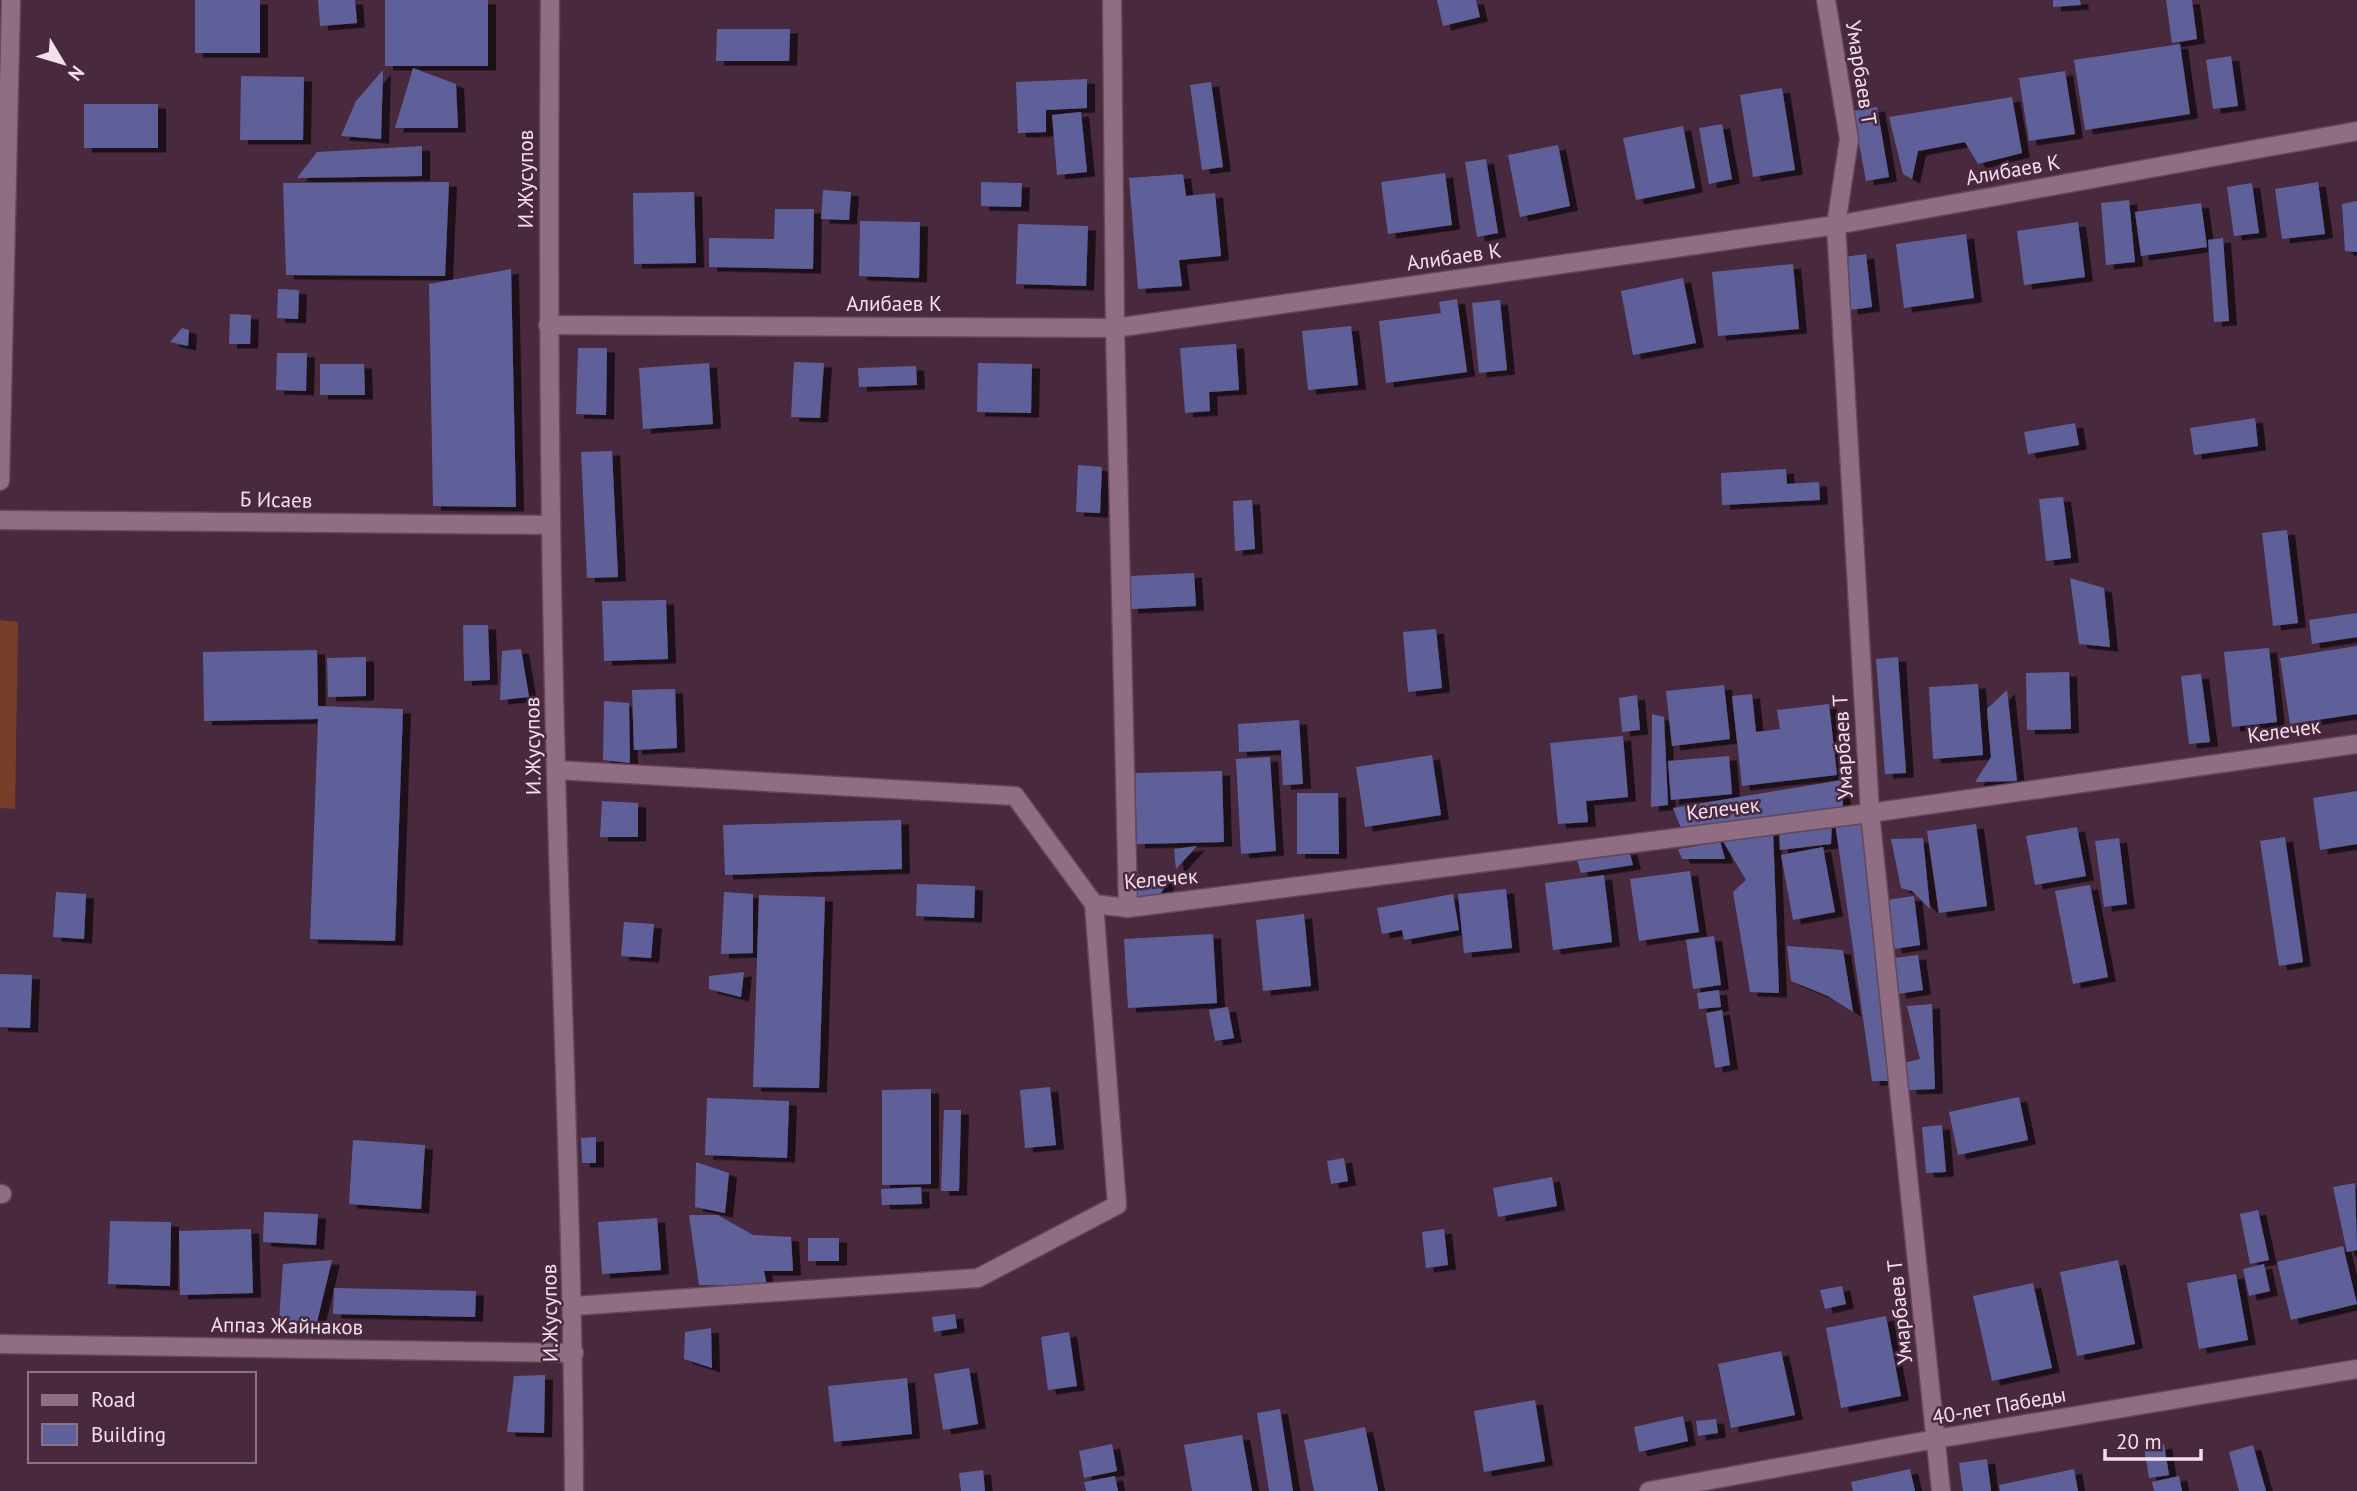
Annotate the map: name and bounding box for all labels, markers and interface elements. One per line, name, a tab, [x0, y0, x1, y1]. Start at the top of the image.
street label: Умарбаев Т	[1840, 19, 1883, 127]
north arrow	[28, 28, 98, 98]
text: N	[63, 61, 90, 86]
street label: И.Жусупов	[512, 130, 539, 228]
street label: Алибаев К	[1964, 148, 2062, 191]
street label: Алибаев К	[1405, 236, 1503, 277]
street label: Алибаев К	[846, 290, 942, 317]
street label: Б Исаев	[240, 485, 312, 514]
street label: Умарбаев Т	[1826, 693, 1859, 800]
street label: И.Жусупов	[518, 697, 547, 795]
street label: Келечек	[2245, 712, 2322, 749]
street label: Келечек	[1685, 791, 1761, 826]
street label: Келечек	[1123, 862, 1199, 895]
street label: Умарбаев Т	[1881, 1258, 1918, 1366]
street label: И.Жусупов	[535, 1264, 564, 1362]
street label: Аппаз Жайнаков	[211, 1311, 363, 1340]
legend	[28, 1372, 256, 1463]
street label: 40-лет Пабеды	[1930, 1380, 2068, 1431]
text: Road	[91, 1386, 135, 1413]
scale bar	[2105, 1418, 2201, 1462]
text: Building	[91, 1421, 166, 1448]
text: 20 m	[2116, 1428, 2162, 1455]

